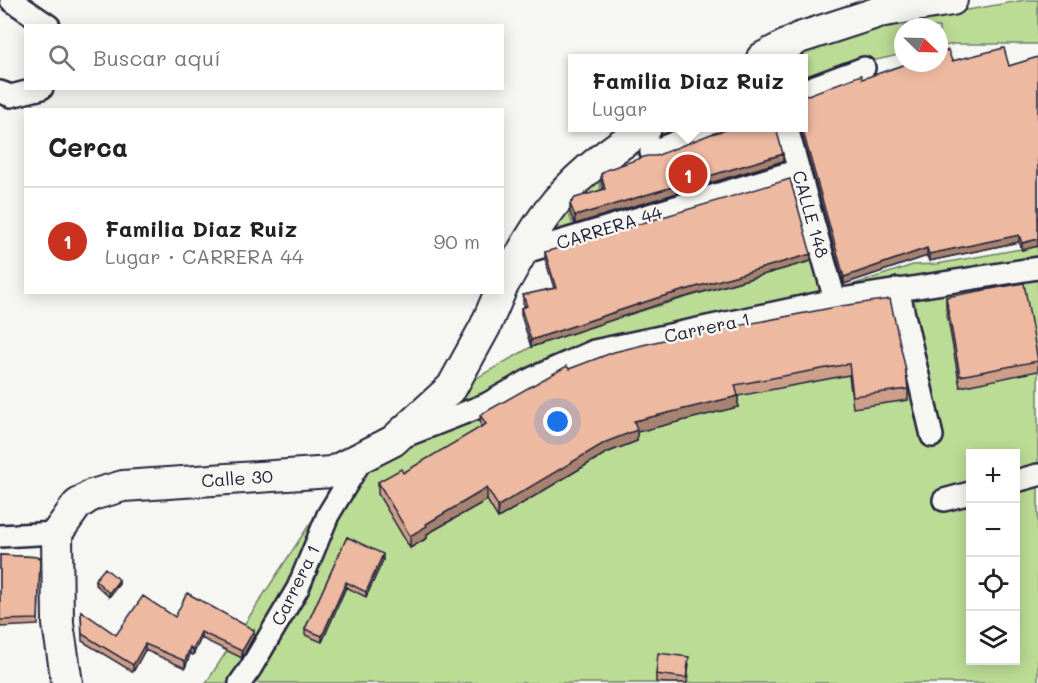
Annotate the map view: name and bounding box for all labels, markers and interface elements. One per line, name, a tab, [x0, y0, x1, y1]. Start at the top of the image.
north arrow	[894, 18, 948, 72]
search box	[24, 24, 504, 90]
icon: search	[45, 41, 78, 74]
text: Buscar aquí	[93, 43, 221, 72]
popup	[568, 54, 808, 132]
text: Familia Diaz Ruiz	[592, 66, 784, 95]
text: Lugar	[592, 95, 648, 121]
text: Cerca	[48, 130, 128, 164]
pin: 1	[668, 152, 708, 196]
street label: CALLE 148	[787, 168, 835, 261]
street label: CARRERA 44	[553, 199, 665, 254]
text: Familia Diaz Ruiz	[105, 214, 297, 243]
text: 1	[63, 228, 72, 254]
text: 90 m	[434, 228, 480, 254]
text: Lugar · CARRERA 44	[105, 243, 304, 269]
street label: Carrera 1	[662, 306, 752, 348]
your location	[543, 407, 572, 436]
map controls	[966, 449, 1020, 665]
button: +	[966, 449, 1020, 503]
street label: Calle 30	[200, 464, 274, 492]
button: −	[966, 503, 1020, 557]
street label: Carrera 1	[265, 540, 325, 630]
button: locate	[966, 557, 1020, 611]
button: layers	[966, 611, 1020, 665]

